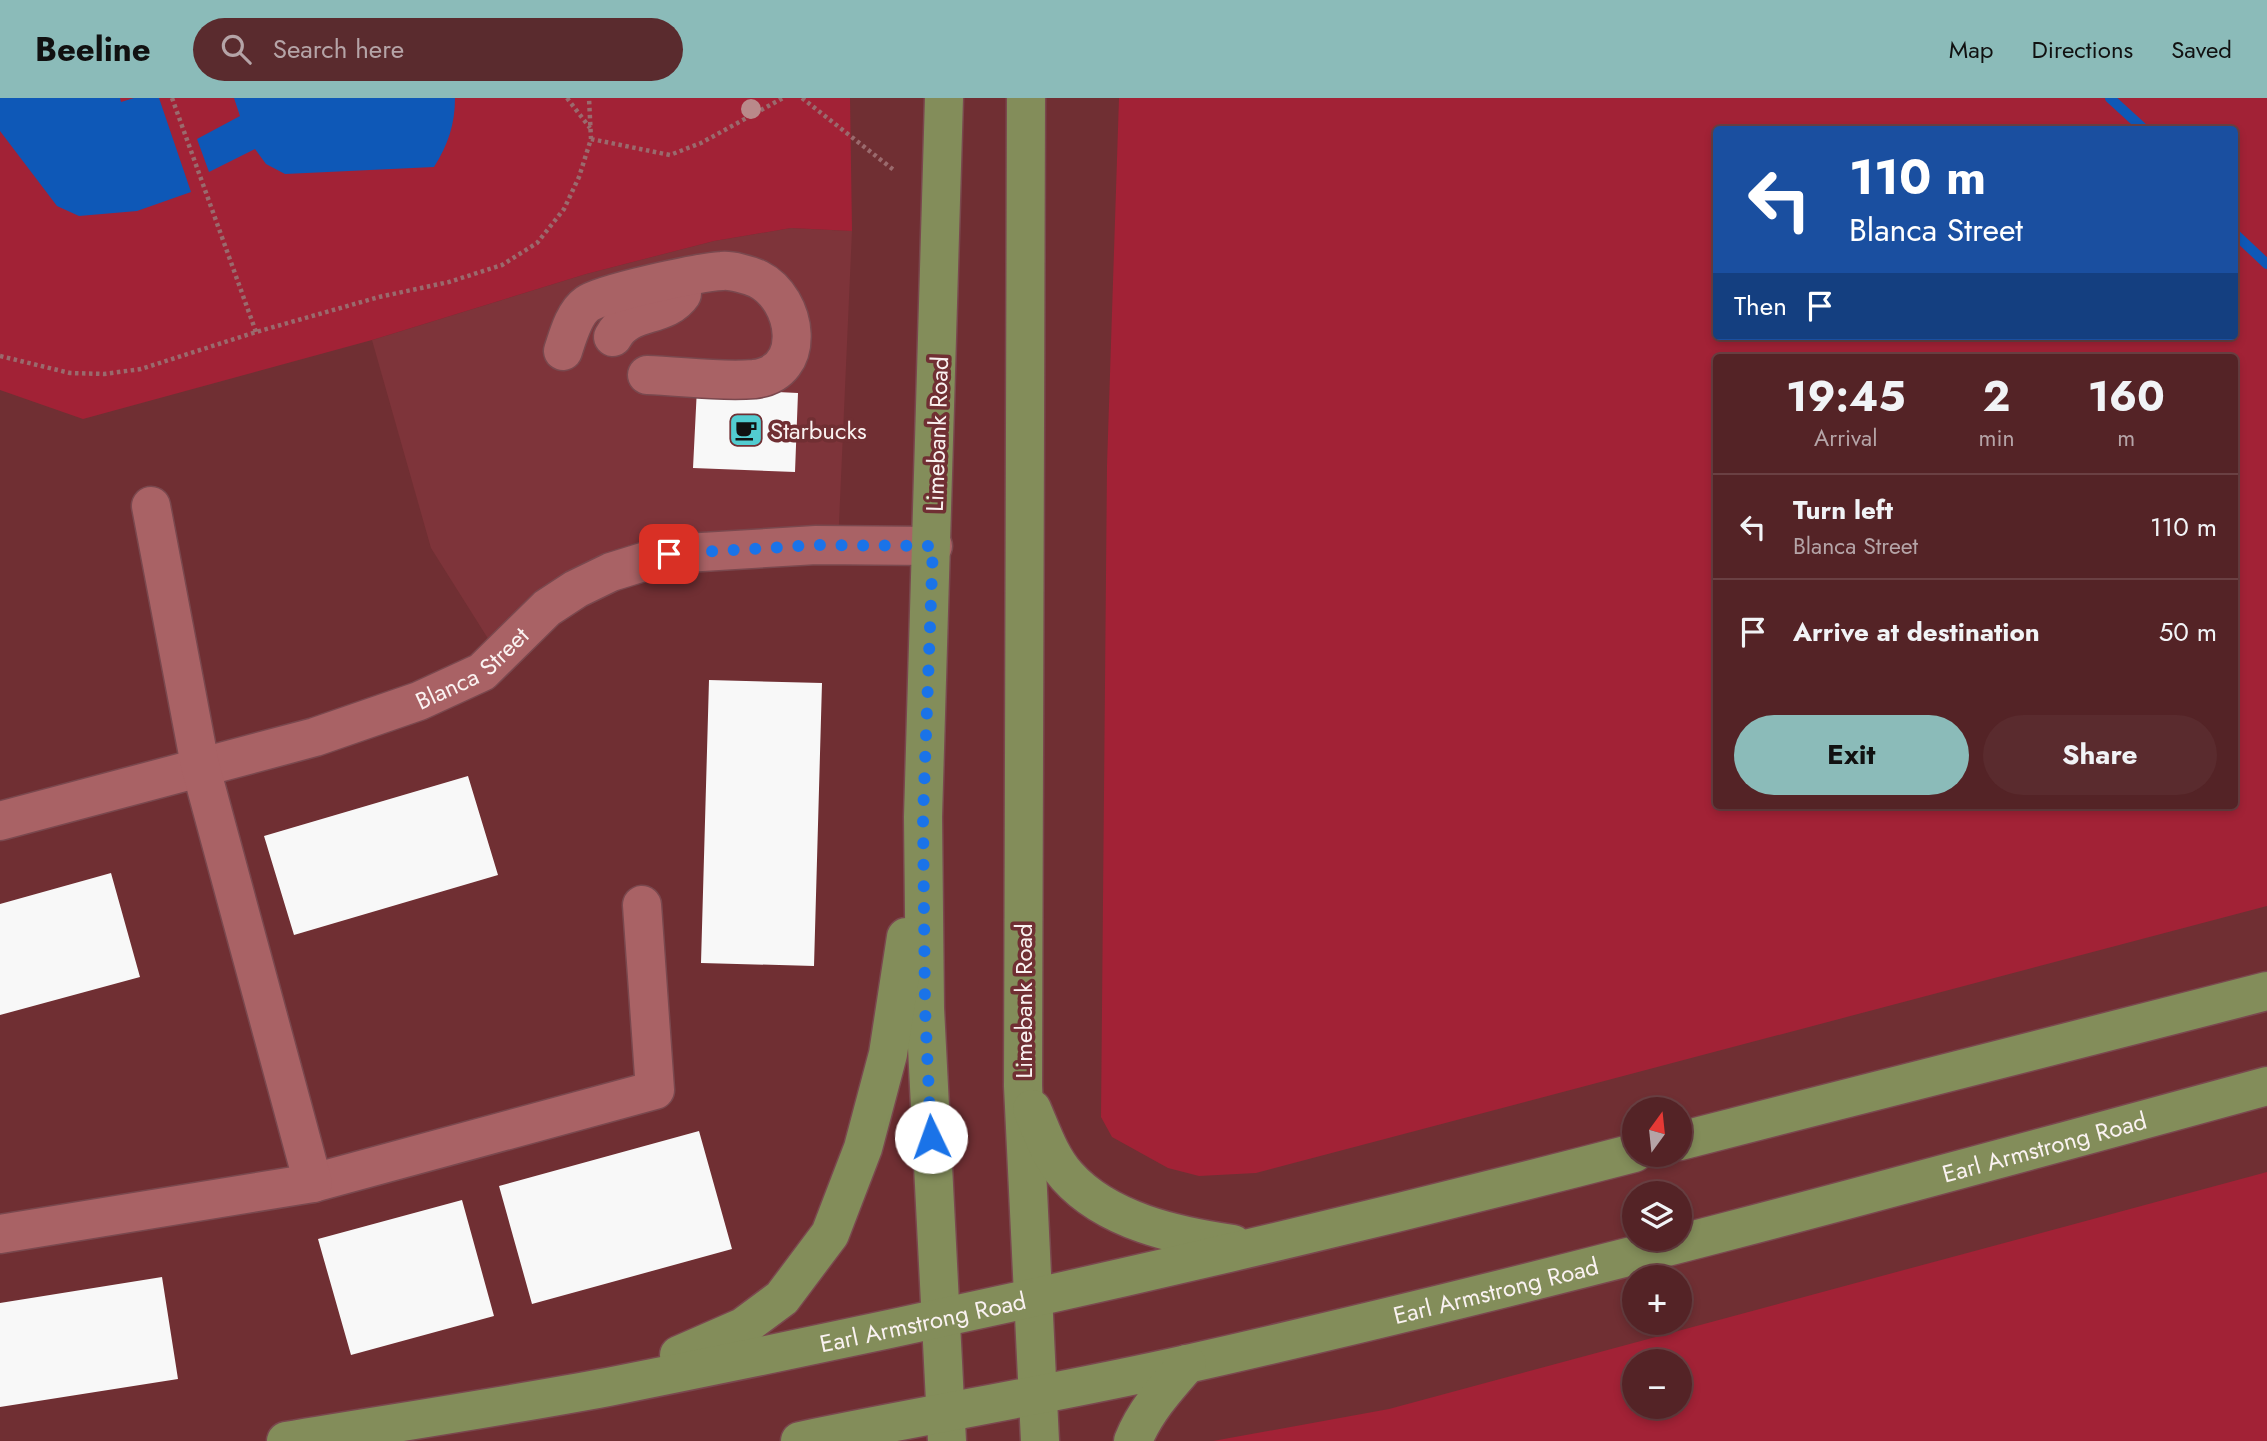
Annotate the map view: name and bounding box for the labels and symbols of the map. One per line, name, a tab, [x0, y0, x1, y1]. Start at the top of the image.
street label: Limebank Road	[917, 356, 957, 512]
cafe icon: Starbucks	[727, 411, 765, 449]
place label: Starbucks	[770, 413, 867, 448]
pin	[639, 524, 699, 584]
street label: Blanca Street	[410, 618, 536, 718]
street label: Limebank Road	[1006, 923, 1041, 1079]
north arrow	[1622, 1097, 1692, 1167]
position arrow	[894, 1100, 968, 1174]
street label: Earl Armstrong Road	[1938, 1102, 2150, 1191]
street label: Earl Armstrong Road	[1390, 1248, 1602, 1333]
street label: Earl Armstrong Road	[816, 1282, 1029, 1361]

